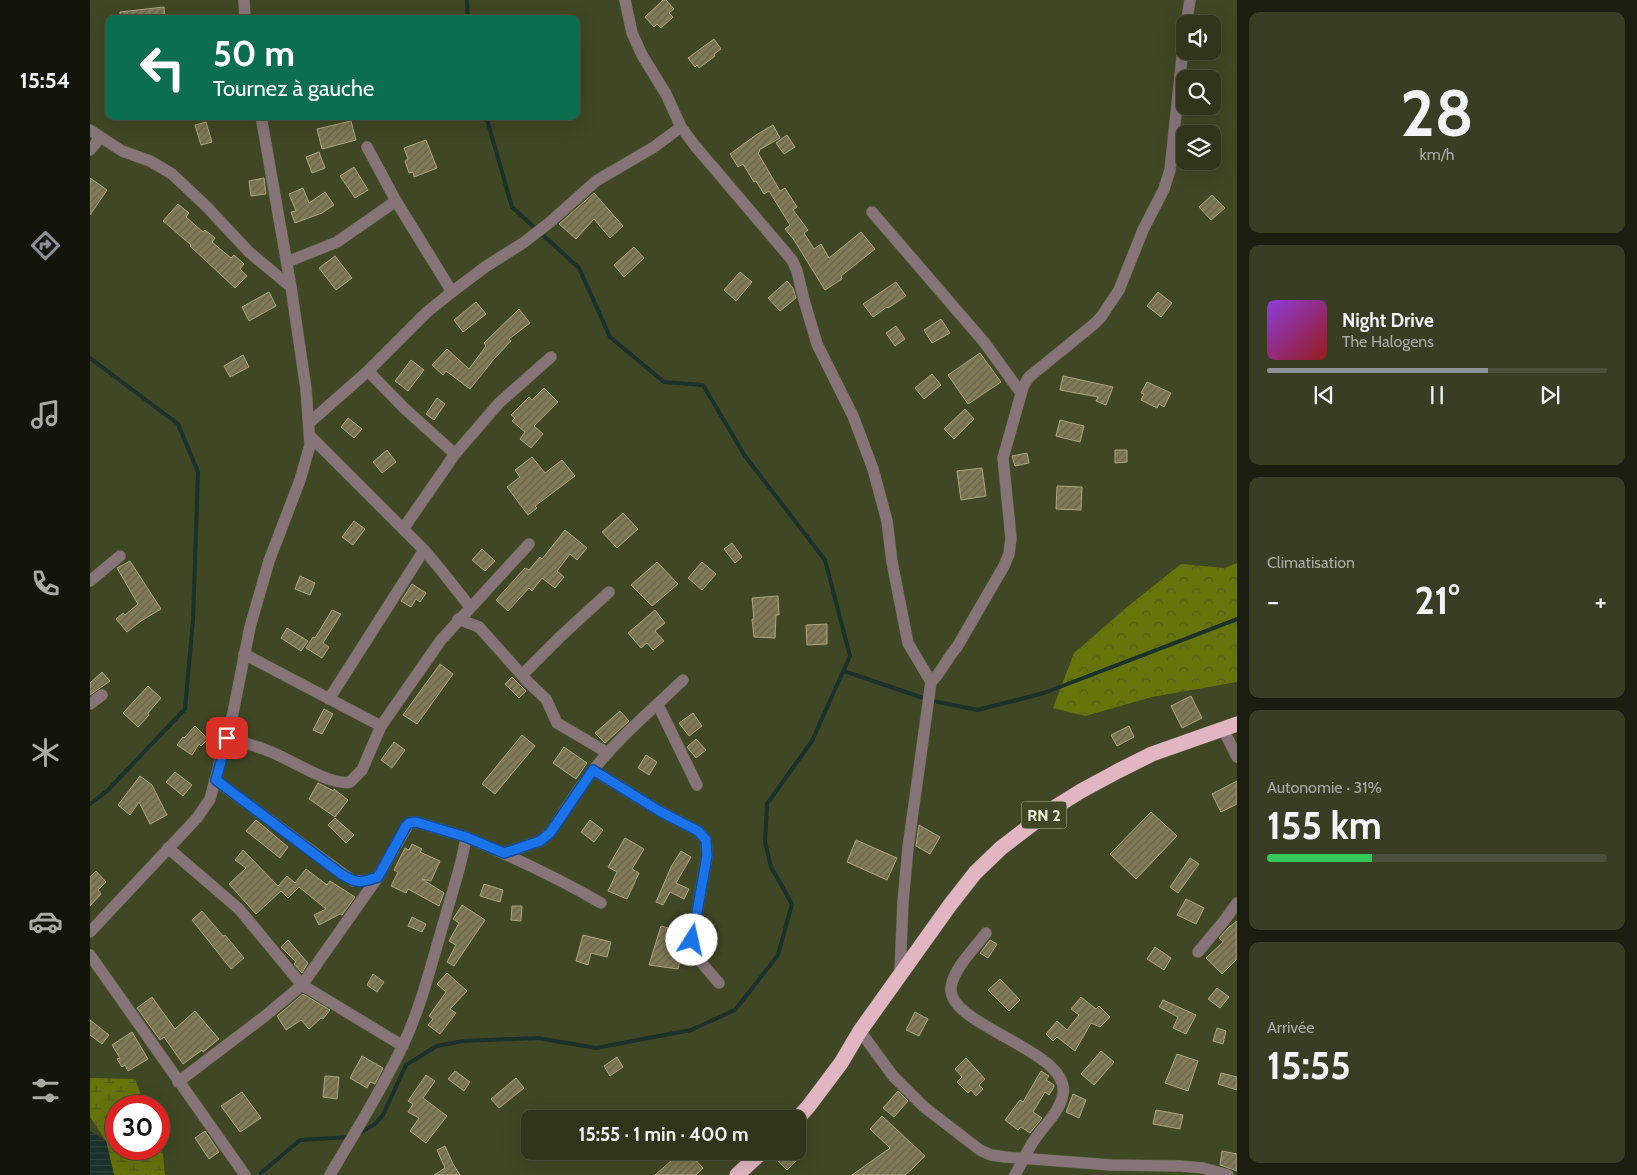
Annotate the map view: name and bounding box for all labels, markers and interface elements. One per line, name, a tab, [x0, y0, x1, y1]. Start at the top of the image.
map controls	[1176, 15, 1221, 170]
button: sound	[1176, 15, 1221, 60]
text: 50 m	[213, 32, 295, 75]
icon: left	[130, 35, 195, 100]
text: 15:54	[20, 67, 70, 94]
button: search	[1176, 70, 1221, 115]
text: 28	[1400, 73, 1474, 152]
text: Tournez à gauche	[213, 75, 374, 102]
button: layers	[1176, 125, 1221, 170]
text: km/h	[1419, 145, 1455, 164]
icon: directions	[28, 228, 63, 263]
text: Night Drive	[1342, 309, 1434, 332]
text: The Halogens	[1342, 332, 1434, 351]
icon: previous	[1310, 381, 1338, 409]
icon: pause	[1423, 381, 1451, 409]
icon: next	[1536, 381, 1564, 409]
icon: music	[28, 397, 63, 432]
text: Climatisation	[1267, 553, 1355, 572]
icon: phone	[28, 566, 63, 601]
text: 21°	[1414, 577, 1460, 624]
text: −	[1267, 584, 1279, 618]
text: +	[1595, 584, 1607, 618]
pin	[206, 717, 248, 759]
icon: arrive	[213, 724, 241, 752]
icon: climate	[28, 735, 63, 770]
text: Autonomie · 31%	[1267, 778, 1382, 797]
road number: RN 2	[1022, 802, 1066, 828]
text: 155 km	[1267, 802, 1382, 849]
icon: car	[28, 904, 63, 939]
position arrow	[665, 913, 717, 965]
text: Arrivée	[1267, 1018, 1314, 1037]
text: 15:55	[1267, 1042, 1351, 1089]
icon: filters	[28, 1073, 63, 1108]
speed limit sign: 30	[105, 1095, 170, 1160]
text: 15:55 · 1 min · 400 m	[578, 1123, 749, 1146]

